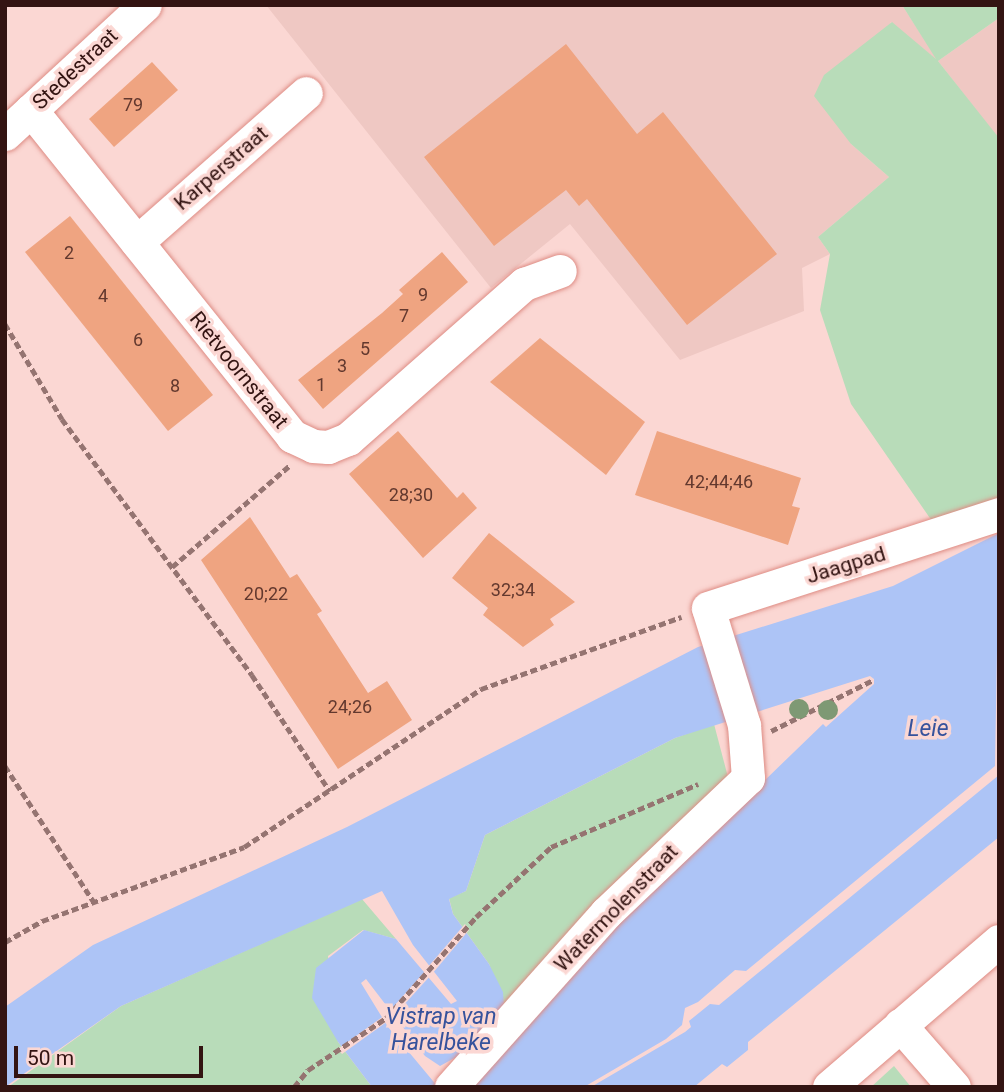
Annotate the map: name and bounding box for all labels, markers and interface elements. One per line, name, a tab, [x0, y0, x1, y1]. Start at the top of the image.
street label: Stedestraat	[27, 23, 123, 115]
house number: 79	[123, 94, 143, 116]
street label: Karperstraat	[169, 120, 273, 216]
house number: 2	[64, 242, 74, 264]
house number: 9	[418, 284, 428, 306]
house number: 4	[98, 285, 108, 307]
house number: 7	[399, 305, 409, 327]
street label: Rietvoornstraat	[184, 307, 294, 433]
house number: 6	[133, 329, 143, 351]
house number: 5	[360, 338, 370, 360]
house number: 3	[337, 355, 347, 377]
house number: 1	[316, 374, 326, 396]
house number: 8	[170, 375, 180, 397]
house number: 42;44;46	[685, 471, 753, 493]
house number: 28;30	[389, 484, 433, 506]
street label: Jaagpad	[803, 541, 889, 589]
house number: 32;34	[491, 579, 535, 601]
house number: 20;22	[244, 583, 288, 605]
house number: 24;26	[328, 696, 372, 718]
water label: Leie	[907, 715, 949, 743]
street label: Watermolenstraat	[549, 839, 683, 977]
water label: Vistrap van Harelbeke	[386, 1003, 496, 1057]
scale bar	[18, 1032, 206, 1076]
text: 50 m	[27, 1046, 74, 1070]

